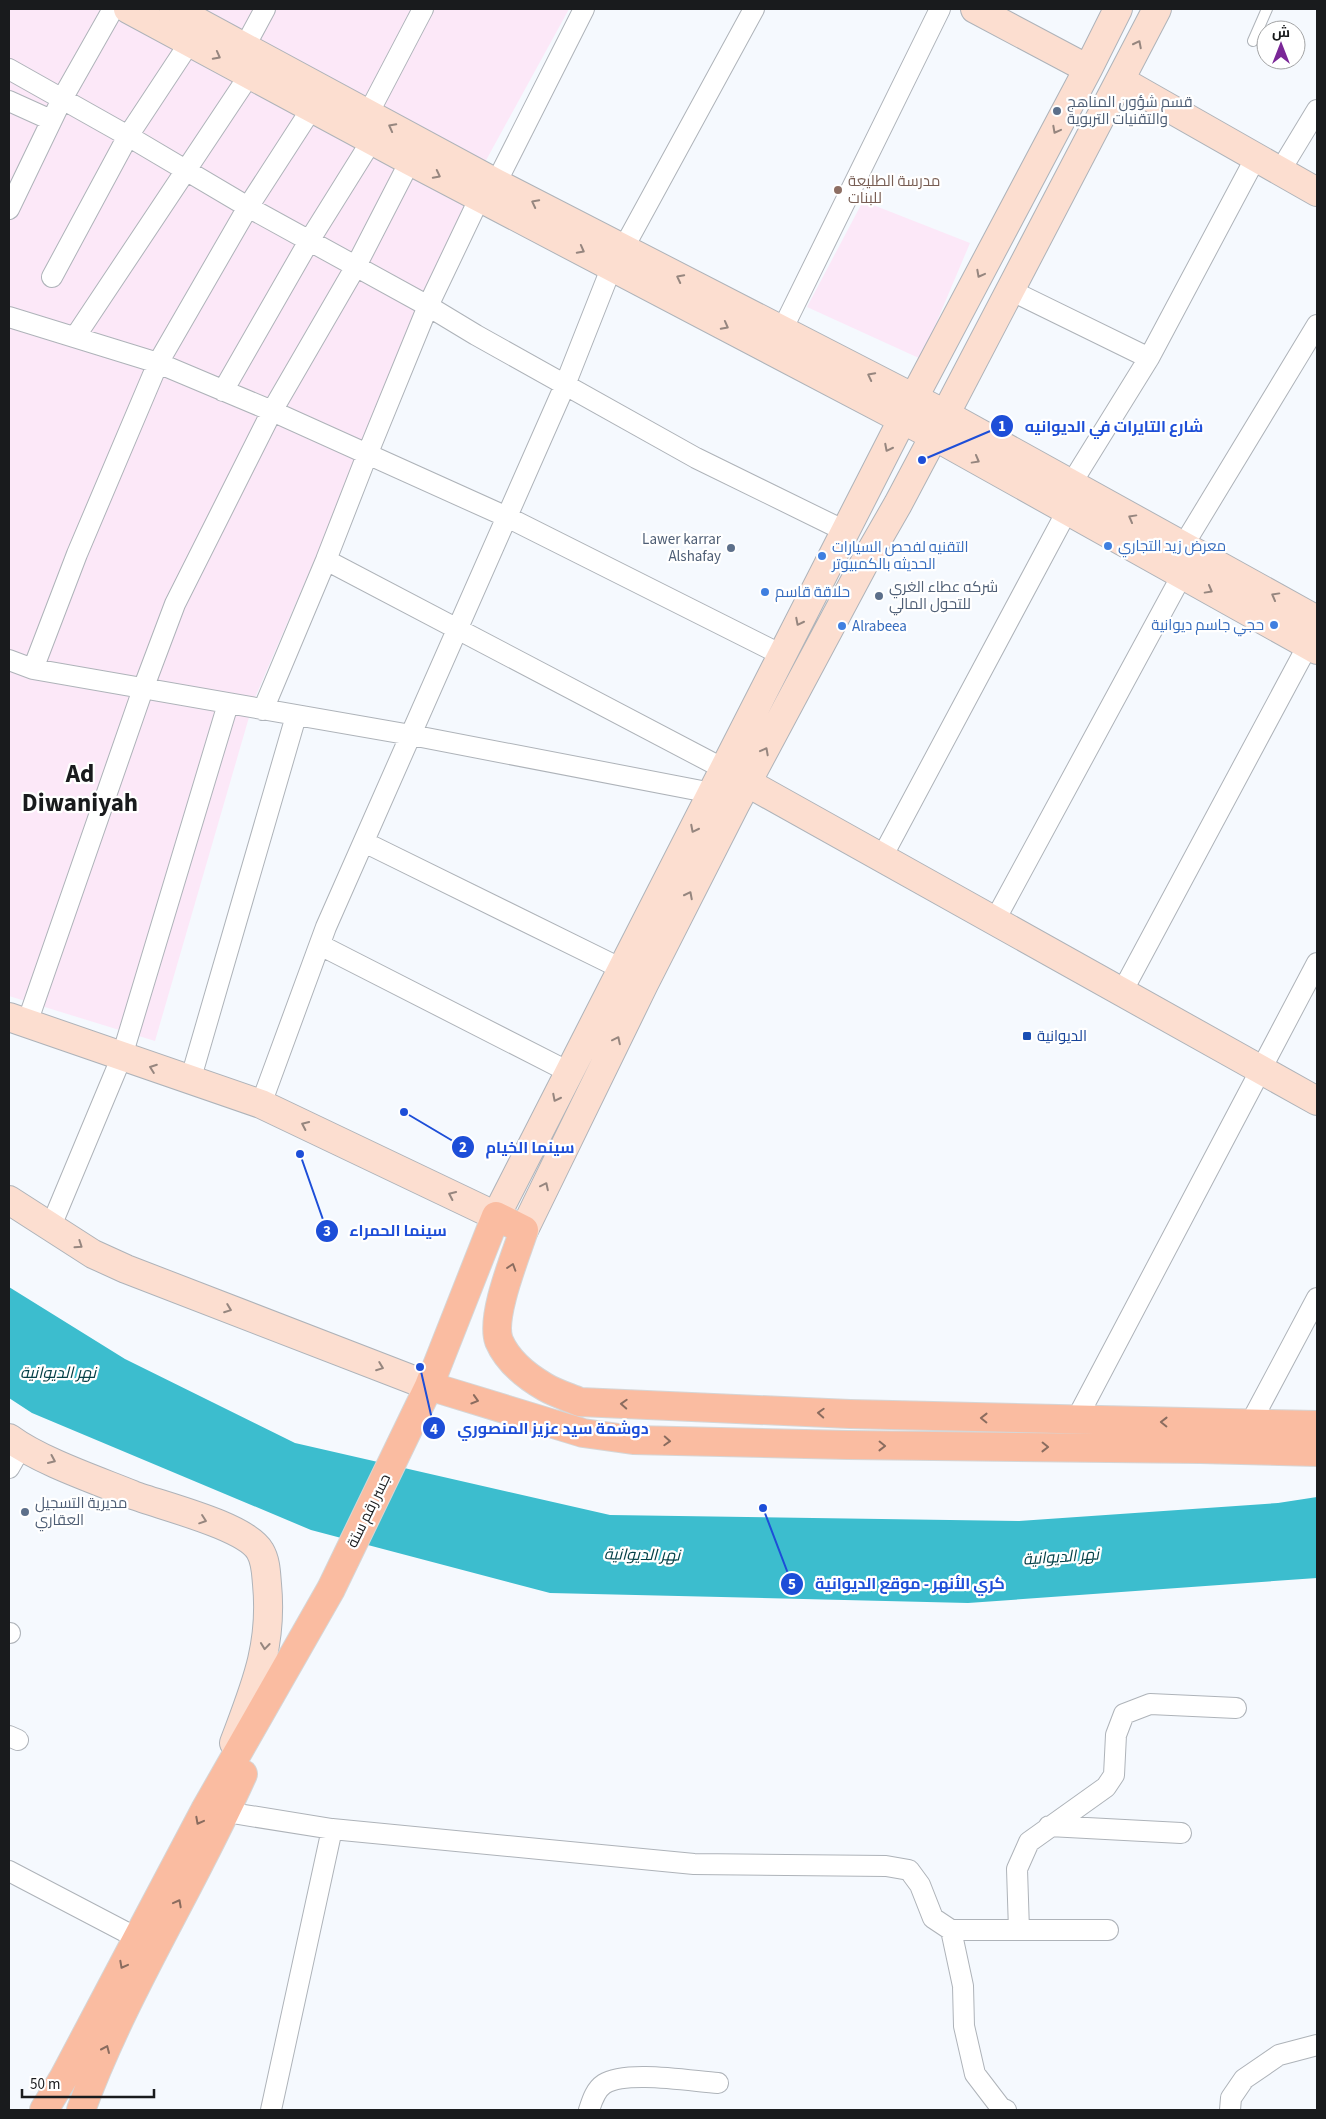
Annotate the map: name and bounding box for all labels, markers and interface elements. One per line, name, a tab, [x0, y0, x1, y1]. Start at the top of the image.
north arrow	[1256, 20, 1306, 70]
text: ش	[1272, 23, 1290, 43]
one-way arrow	[1132, 41, 1142, 50]
one-way arrow	[212, 50, 221, 60]
place label: قسم شؤون المناهج والتقنيات التربوية	[1067, 92, 1193, 130]
marker: قسم شؤون المناهج والتقنيات التربوية	[1051, 105, 1063, 117]
one-way arrow	[388, 123, 397, 133]
one-way arrow	[1052, 125, 1062, 134]
one-way arrow	[432, 169, 441, 179]
place label: مدرسة الطليعة للبنات	[848, 171, 940, 209]
marker: مدرسة الطليعة للبنات	[832, 184, 844, 196]
one-way arrow	[531, 199, 540, 209]
one-way arrow	[576, 244, 585, 254]
one-way arrow	[976, 268, 986, 277]
one-way arrow	[676, 274, 685, 284]
one-way arrow	[720, 320, 729, 330]
one-way arrow	[867, 372, 876, 382]
callout: شارع التايرات في الديوانيه	[990, 411, 1213, 442]
text: 1	[998, 416, 1006, 437]
text: شارع التايرات في الديوانيه	[1025, 416, 1203, 439]
one-way arrow	[884, 443, 894, 452]
one-way arrow	[970, 454, 979, 464]
one-way arrow	[1129, 514, 1138, 524]
place label: Lawer karrar Alshafay	[642, 529, 722, 567]
place label: معرض زيد التجاري	[1118, 536, 1226, 558]
place label: التقنيه لفحص السيارات الحديثه بالكمبيوتر	[831, 537, 969, 575]
marker: معرض زيد التجاري	[1102, 540, 1114, 552]
marker: Lawer karrar Alshafay	[725, 542, 737, 554]
marker: التقنيه لفحص السيارات الحديثه بالكمبيوتر	[816, 550, 828, 562]
place label: شركه عطاء الغري للتحول المالي	[889, 577, 998, 616]
place label: حلاقة قاسم	[775, 582, 850, 603]
one-way arrow	[1204, 584, 1213, 594]
marker: حلاقة قاسم	[759, 586, 771, 598]
marker: شركه عطاء الغري للتحول المالي	[873, 590, 885, 602]
one-way arrow	[1271, 593, 1280, 603]
place label: حجي جاسم ديوانية	[1151, 615, 1264, 637]
one-way arrow	[795, 616, 805, 625]
place label: Alrabeea	[852, 616, 907, 637]
marker: حجي جاسم ديوانية	[1268, 619, 1280, 631]
marker: Alrabeea	[836, 620, 848, 632]
one-way arrow	[758, 747, 768, 756]
district label: Ad Diwaniyah	[22, 756, 138, 821]
one-way arrow	[690, 823, 700, 832]
one-way arrow	[683, 891, 693, 900]
place label: الديوانية	[1037, 1026, 1087, 1047]
marker: الديوانية	[1021, 1030, 1033, 1042]
one-way arrow	[611, 1036, 621, 1045]
one-way arrow	[150, 1064, 158, 1074]
one-way arrow	[552, 1093, 562, 1102]
one-way arrow	[301, 1121, 310, 1131]
callout: سينما الخيام	[451, 1131, 585, 1162]
text: 2	[459, 1137, 467, 1158]
text: سينما الخيام	[485, 1137, 575, 1159]
one-way arrow	[539, 1182, 549, 1191]
one-way arrow	[448, 1191, 457, 1201]
callout: سينما الحمراء	[314, 1215, 457, 1246]
text: سينما الحمراء	[349, 1220, 447, 1242]
text: 3	[323, 1221, 331, 1242]
one-way arrow	[74, 1239, 83, 1248]
one-way arrow	[506, 1263, 516, 1272]
one-way arrow	[223, 1303, 232, 1313]
one-way arrow	[375, 1361, 384, 1371]
water label: نهر الديوانية	[20, 1362, 98, 1384]
one-way arrow	[471, 1394, 479, 1404]
one-way arrow	[620, 1399, 628, 1410]
one-way arrow	[817, 1408, 824, 1418]
one-way arrow	[979, 1412, 987, 1423]
callout: دوشمة سيد عزيز المنصوري	[422, 1413, 658, 1444]
one-way arrow	[1159, 1416, 1167, 1427]
text: دوشمة سيد عزيز المنصوري	[457, 1418, 649, 1441]
text: 4	[430, 1419, 438, 1440]
one-way arrow	[663, 1436, 671, 1447]
one-way arrow	[878, 1441, 886, 1451]
one-way arrow	[1041, 1442, 1049, 1452]
one-way arrow	[47, 1454, 56, 1465]
street label: جسر رقم ستة	[342, 1470, 396, 1552]
place label: مديرية التسجيل العقاري	[35, 1493, 127, 1532]
marker: مديرية التسجيل العقاري	[19, 1506, 31, 1518]
one-way arrow	[198, 1514, 207, 1524]
water label: نهر الديوانية	[604, 1543, 682, 1567]
water label: نهر الديوانية	[1022, 1543, 1101, 1571]
callout: كري الأنهر - موقع الديوانية	[780, 1568, 1015, 1599]
text: كري الأنهر - موقع الديوانية	[815, 1573, 1005, 1596]
text: 5	[788, 1574, 796, 1595]
one-way arrow	[260, 1642, 271, 1650]
one-way arrow	[195, 1816, 205, 1825]
one-way arrow	[172, 1899, 182, 1908]
one-way arrow	[119, 1959, 129, 1968]
one-way arrow	[100, 2045, 111, 2054]
scale bar	[22, 2066, 155, 2098]
text: 50 m	[30, 2074, 60, 2095]

